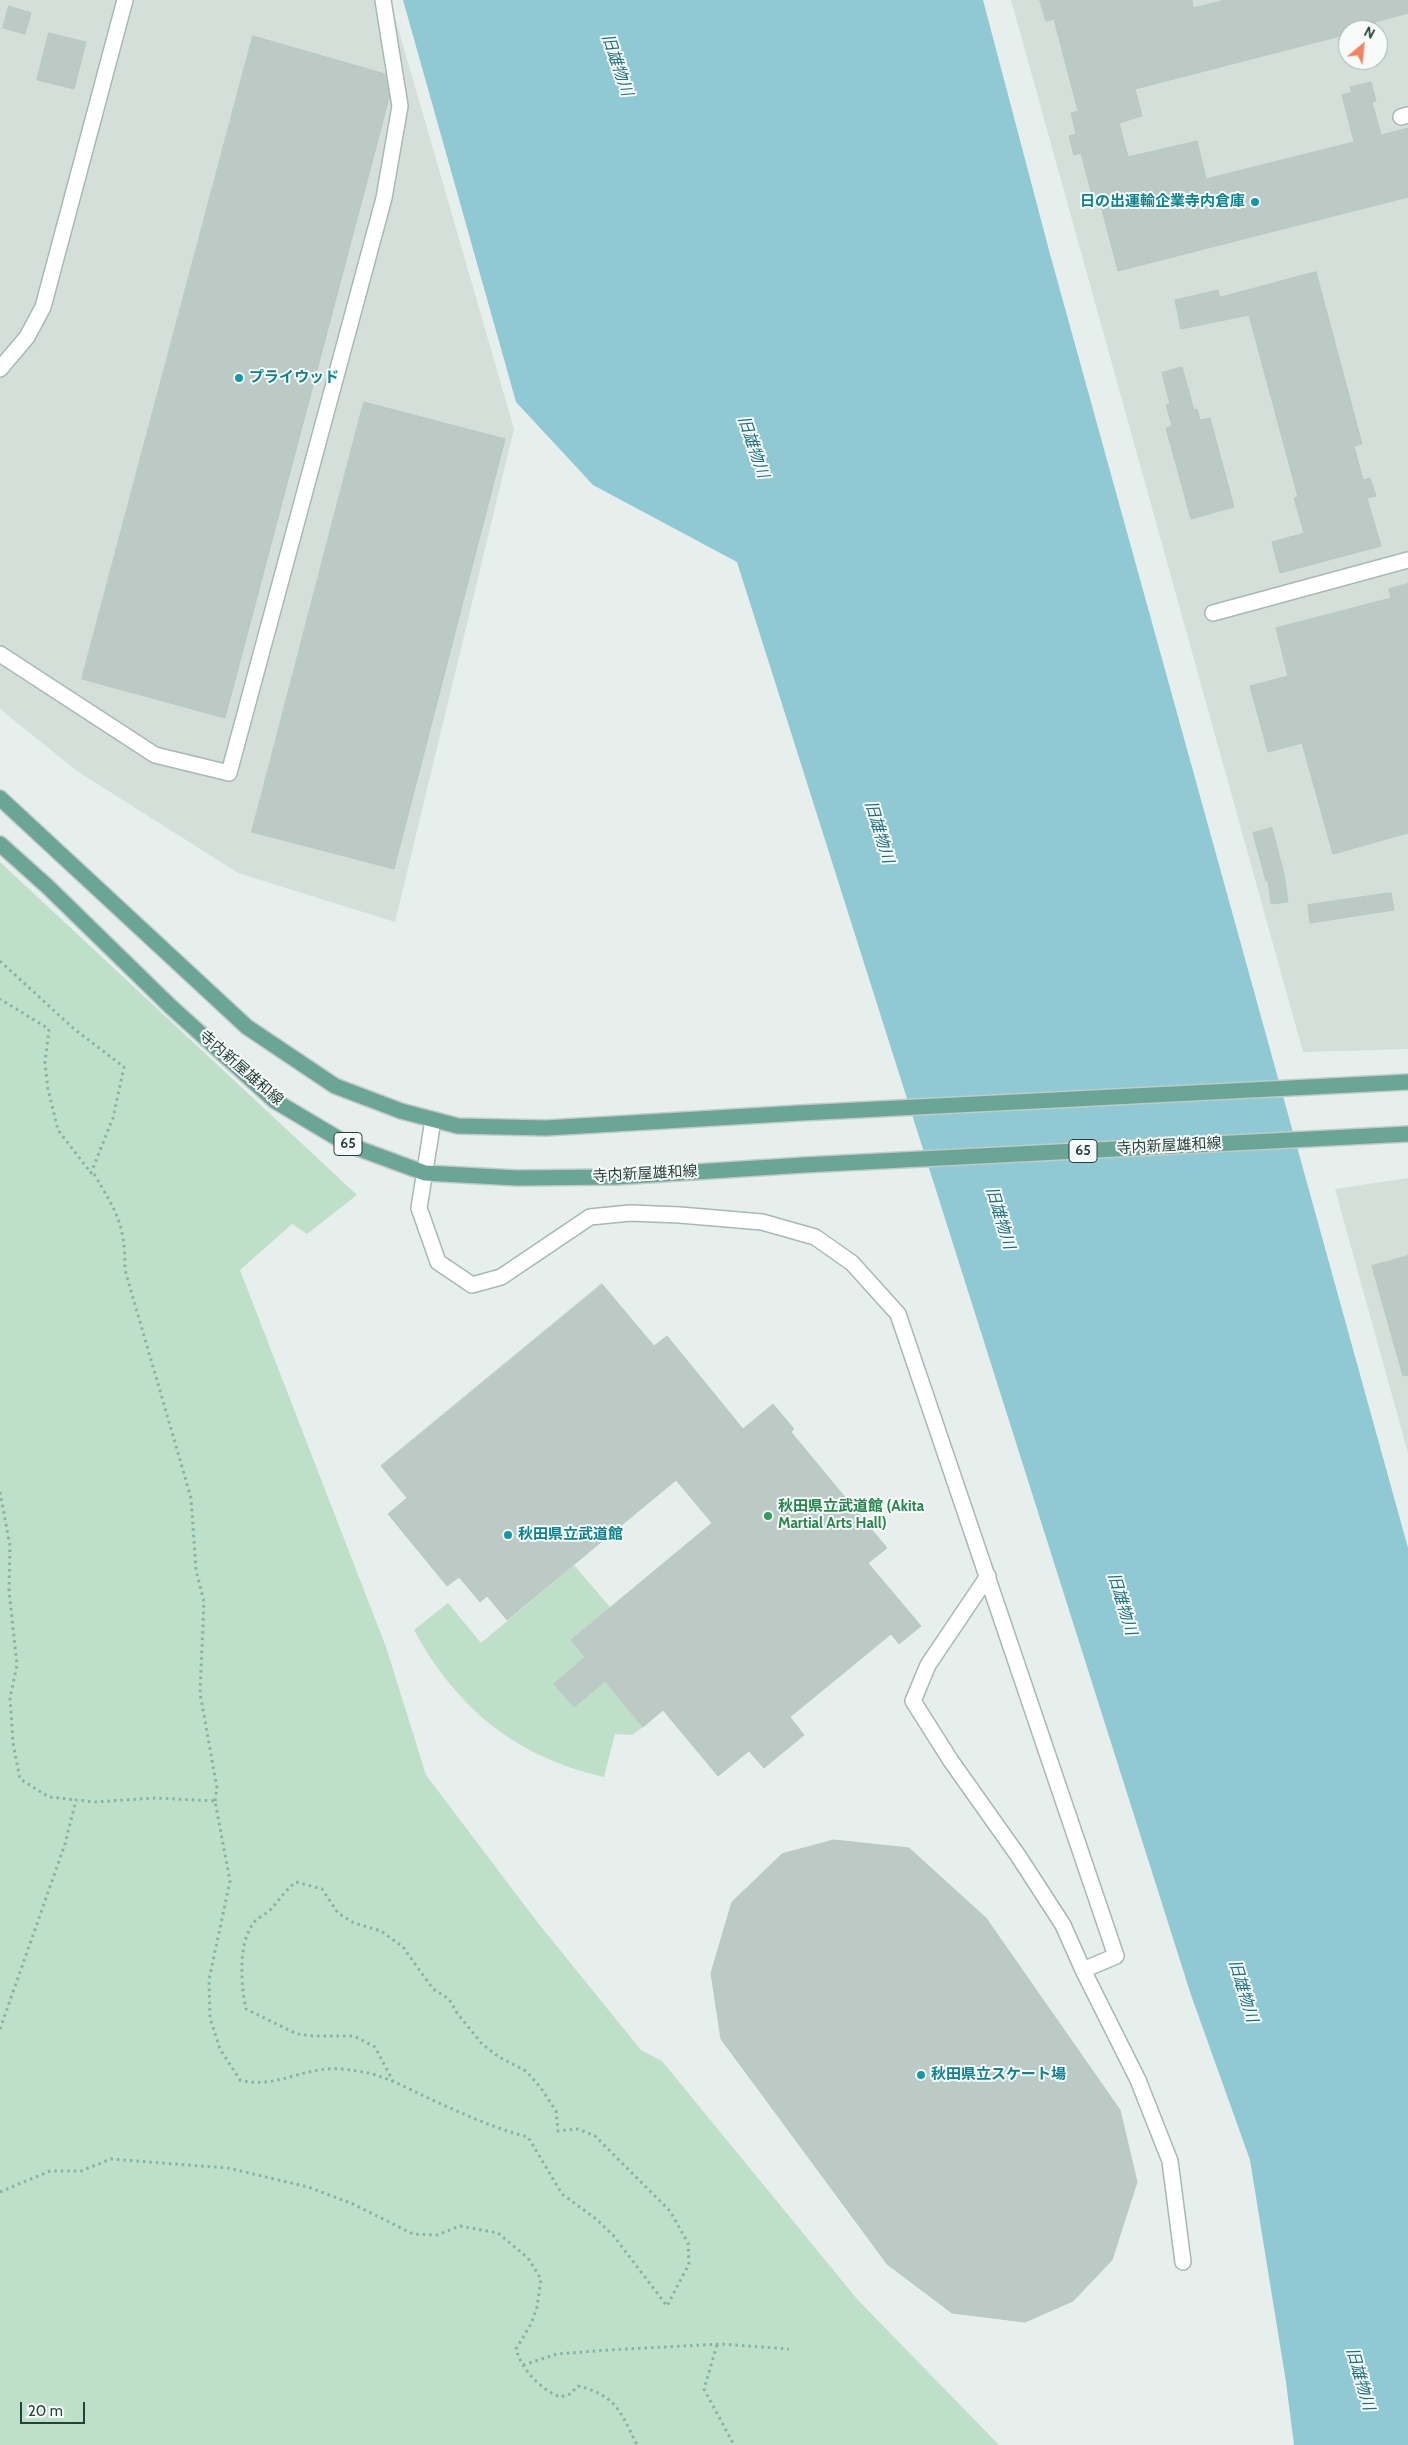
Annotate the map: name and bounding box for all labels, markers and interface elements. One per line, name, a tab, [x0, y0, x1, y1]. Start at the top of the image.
north arrow	[1338, 20, 1388, 70]
text: N	[1361, 22, 1378, 43]
water label: 旧雄物川	[598, 32, 636, 98]
place label: 日の出運輸企業寺内倉庫	[1080, 193, 1245, 211]
marker: 日の出運輸企業寺内倉庫	[1249, 196, 1261, 208]
place label: プライウッド	[249, 369, 339, 387]
marker: プライウッド	[233, 372, 245, 384]
water label: 旧雄物川	[734, 414, 772, 480]
water label: 旧雄物川	[860, 799, 898, 865]
street label: 寺内新屋雄和線	[195, 1027, 287, 1109]
road number: 65	[334, 1132, 362, 1156]
street label: 寺内新屋雄和線	[1116, 1134, 1222, 1158]
road number: 65	[1069, 1140, 1097, 1162]
street label: 寺内新屋雄和線	[592, 1162, 698, 1186]
water label: 旧雄物川	[981, 1185, 1019, 1251]
place label: 秋田県立武道館 (Akita Martial Arts Hall)	[778, 1498, 924, 1533]
marker: 秋田県立武道館 (Akita Martial Arts Hall)	[762, 1510, 774, 1522]
place label: 秋田県立武道館	[518, 1526, 623, 1544]
marker: 秋田県立武道館	[502, 1529, 514, 1541]
water label: 旧雄物川	[1103, 1571, 1141, 1637]
water label: 旧雄物川	[1224, 1958, 1262, 2024]
place label: 秋田県立スケート場	[931, 2066, 1066, 2084]
marker: 秋田県立スケート場	[915, 2069, 927, 2081]
water label: 旧雄物川	[1342, 2346, 1378, 2412]
scale bar	[22, 2392, 88, 2424]
text: 20 m	[28, 2402, 63, 2420]

